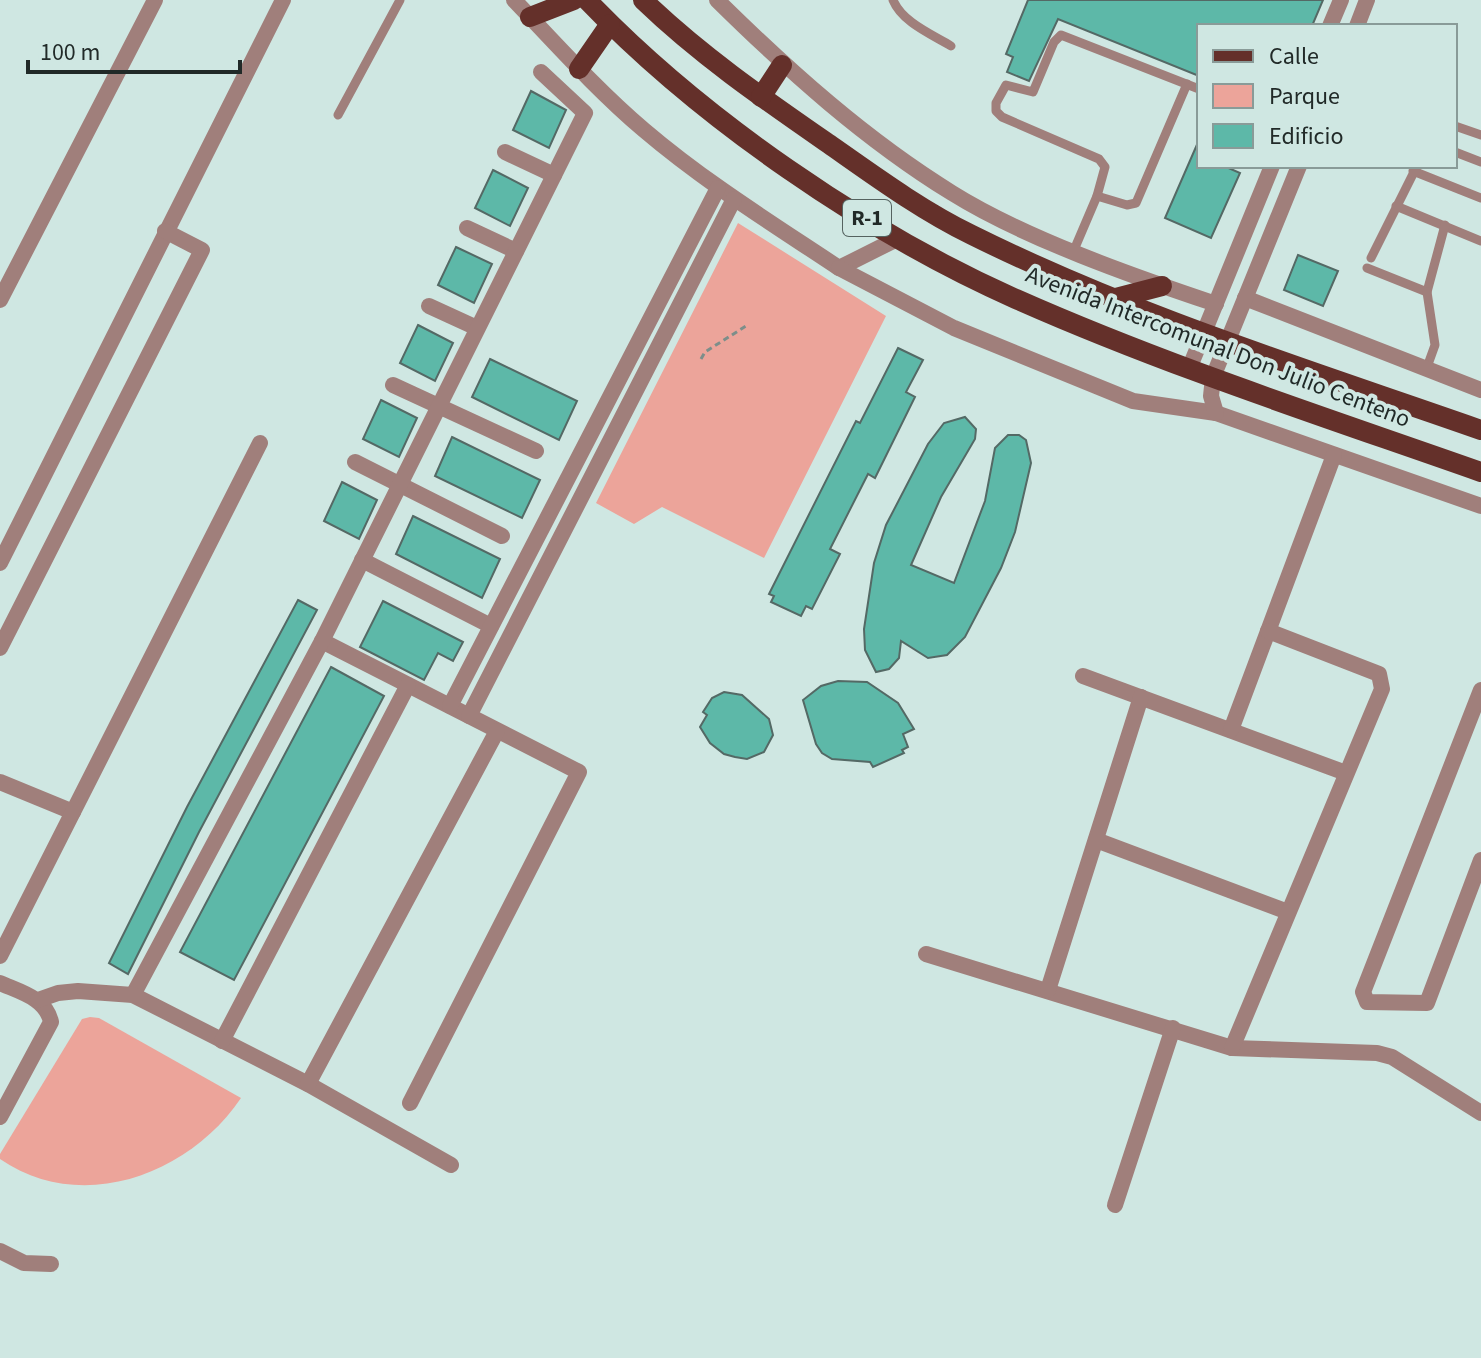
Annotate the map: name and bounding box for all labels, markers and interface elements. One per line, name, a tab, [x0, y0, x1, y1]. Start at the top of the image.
scale bar	[28, 24, 240, 74]
legend	[1197, 24, 1457, 168]
text: 100 m	[40, 35, 100, 70]
text: Calle	[1269, 39, 1319, 74]
text: Parque	[1269, 79, 1340, 114]
text: Edificio	[1269, 119, 1343, 154]
road number: R-1	[843, 200, 891, 236]
street label: Avenida Intercomunal Don Julio Centeno	[1021, 257, 1415, 437]

